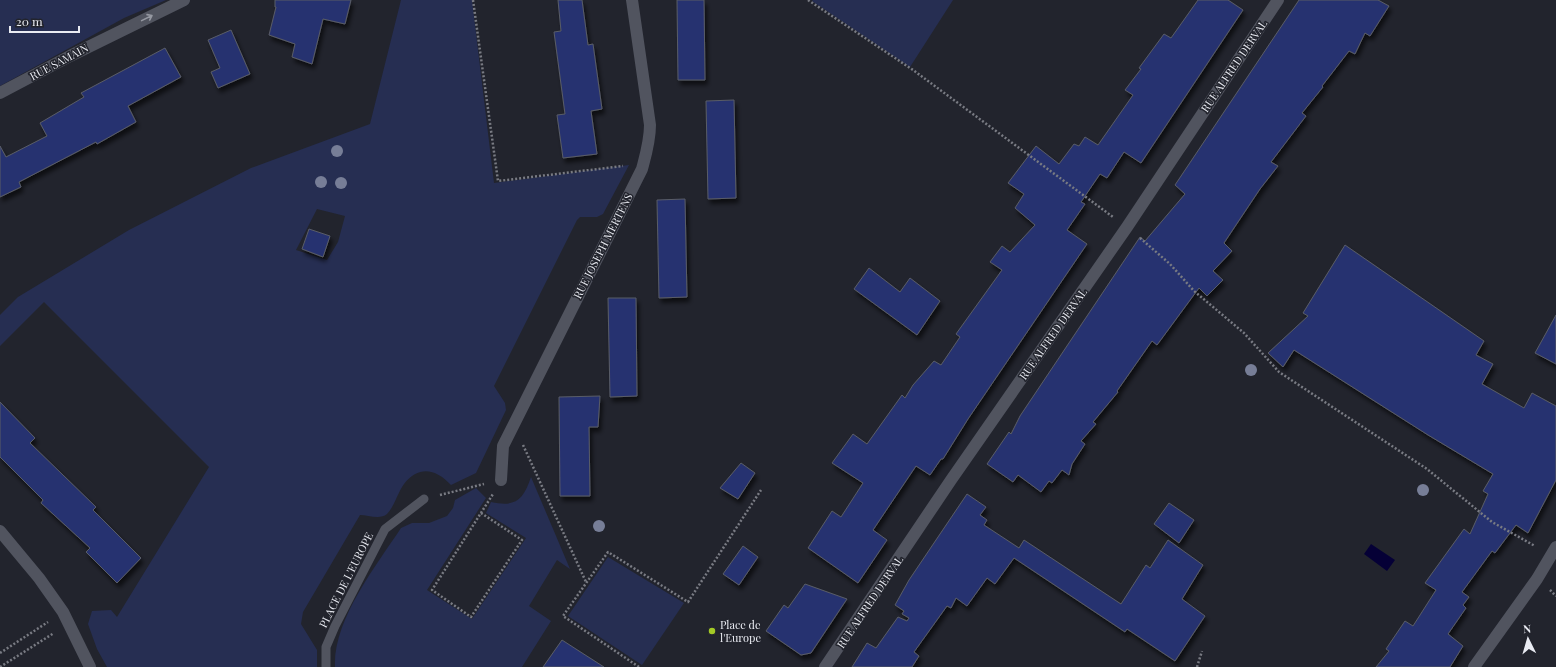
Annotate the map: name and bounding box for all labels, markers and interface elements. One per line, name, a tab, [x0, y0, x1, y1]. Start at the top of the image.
scale bar	[10, 8, 79, 34]
text: 20 m	[16, 13, 43, 29]
one-way arrow	[140, 14, 152, 21]
street label: RUE ALFRED DERVAL	[1197, 16, 1270, 115]
street label: RUE SAMAIN	[27, 40, 91, 83]
street label: RUE JOSEPH MERTENS	[569, 190, 636, 301]
street label: RUE ALFRED DERVAL	[1015, 285, 1090, 382]
street label: PLACE DE L'EUROPE	[315, 529, 376, 630]
street label: RUE ALFRED DERVAL	[833, 552, 906, 651]
place label: Place de l'Europe	[720, 617, 761, 645]
north arrow	[1508, 619, 1548, 659]
text: N	[1522, 621, 1532, 636]
marker: Place de l'Europe	[707, 626, 717, 636]

